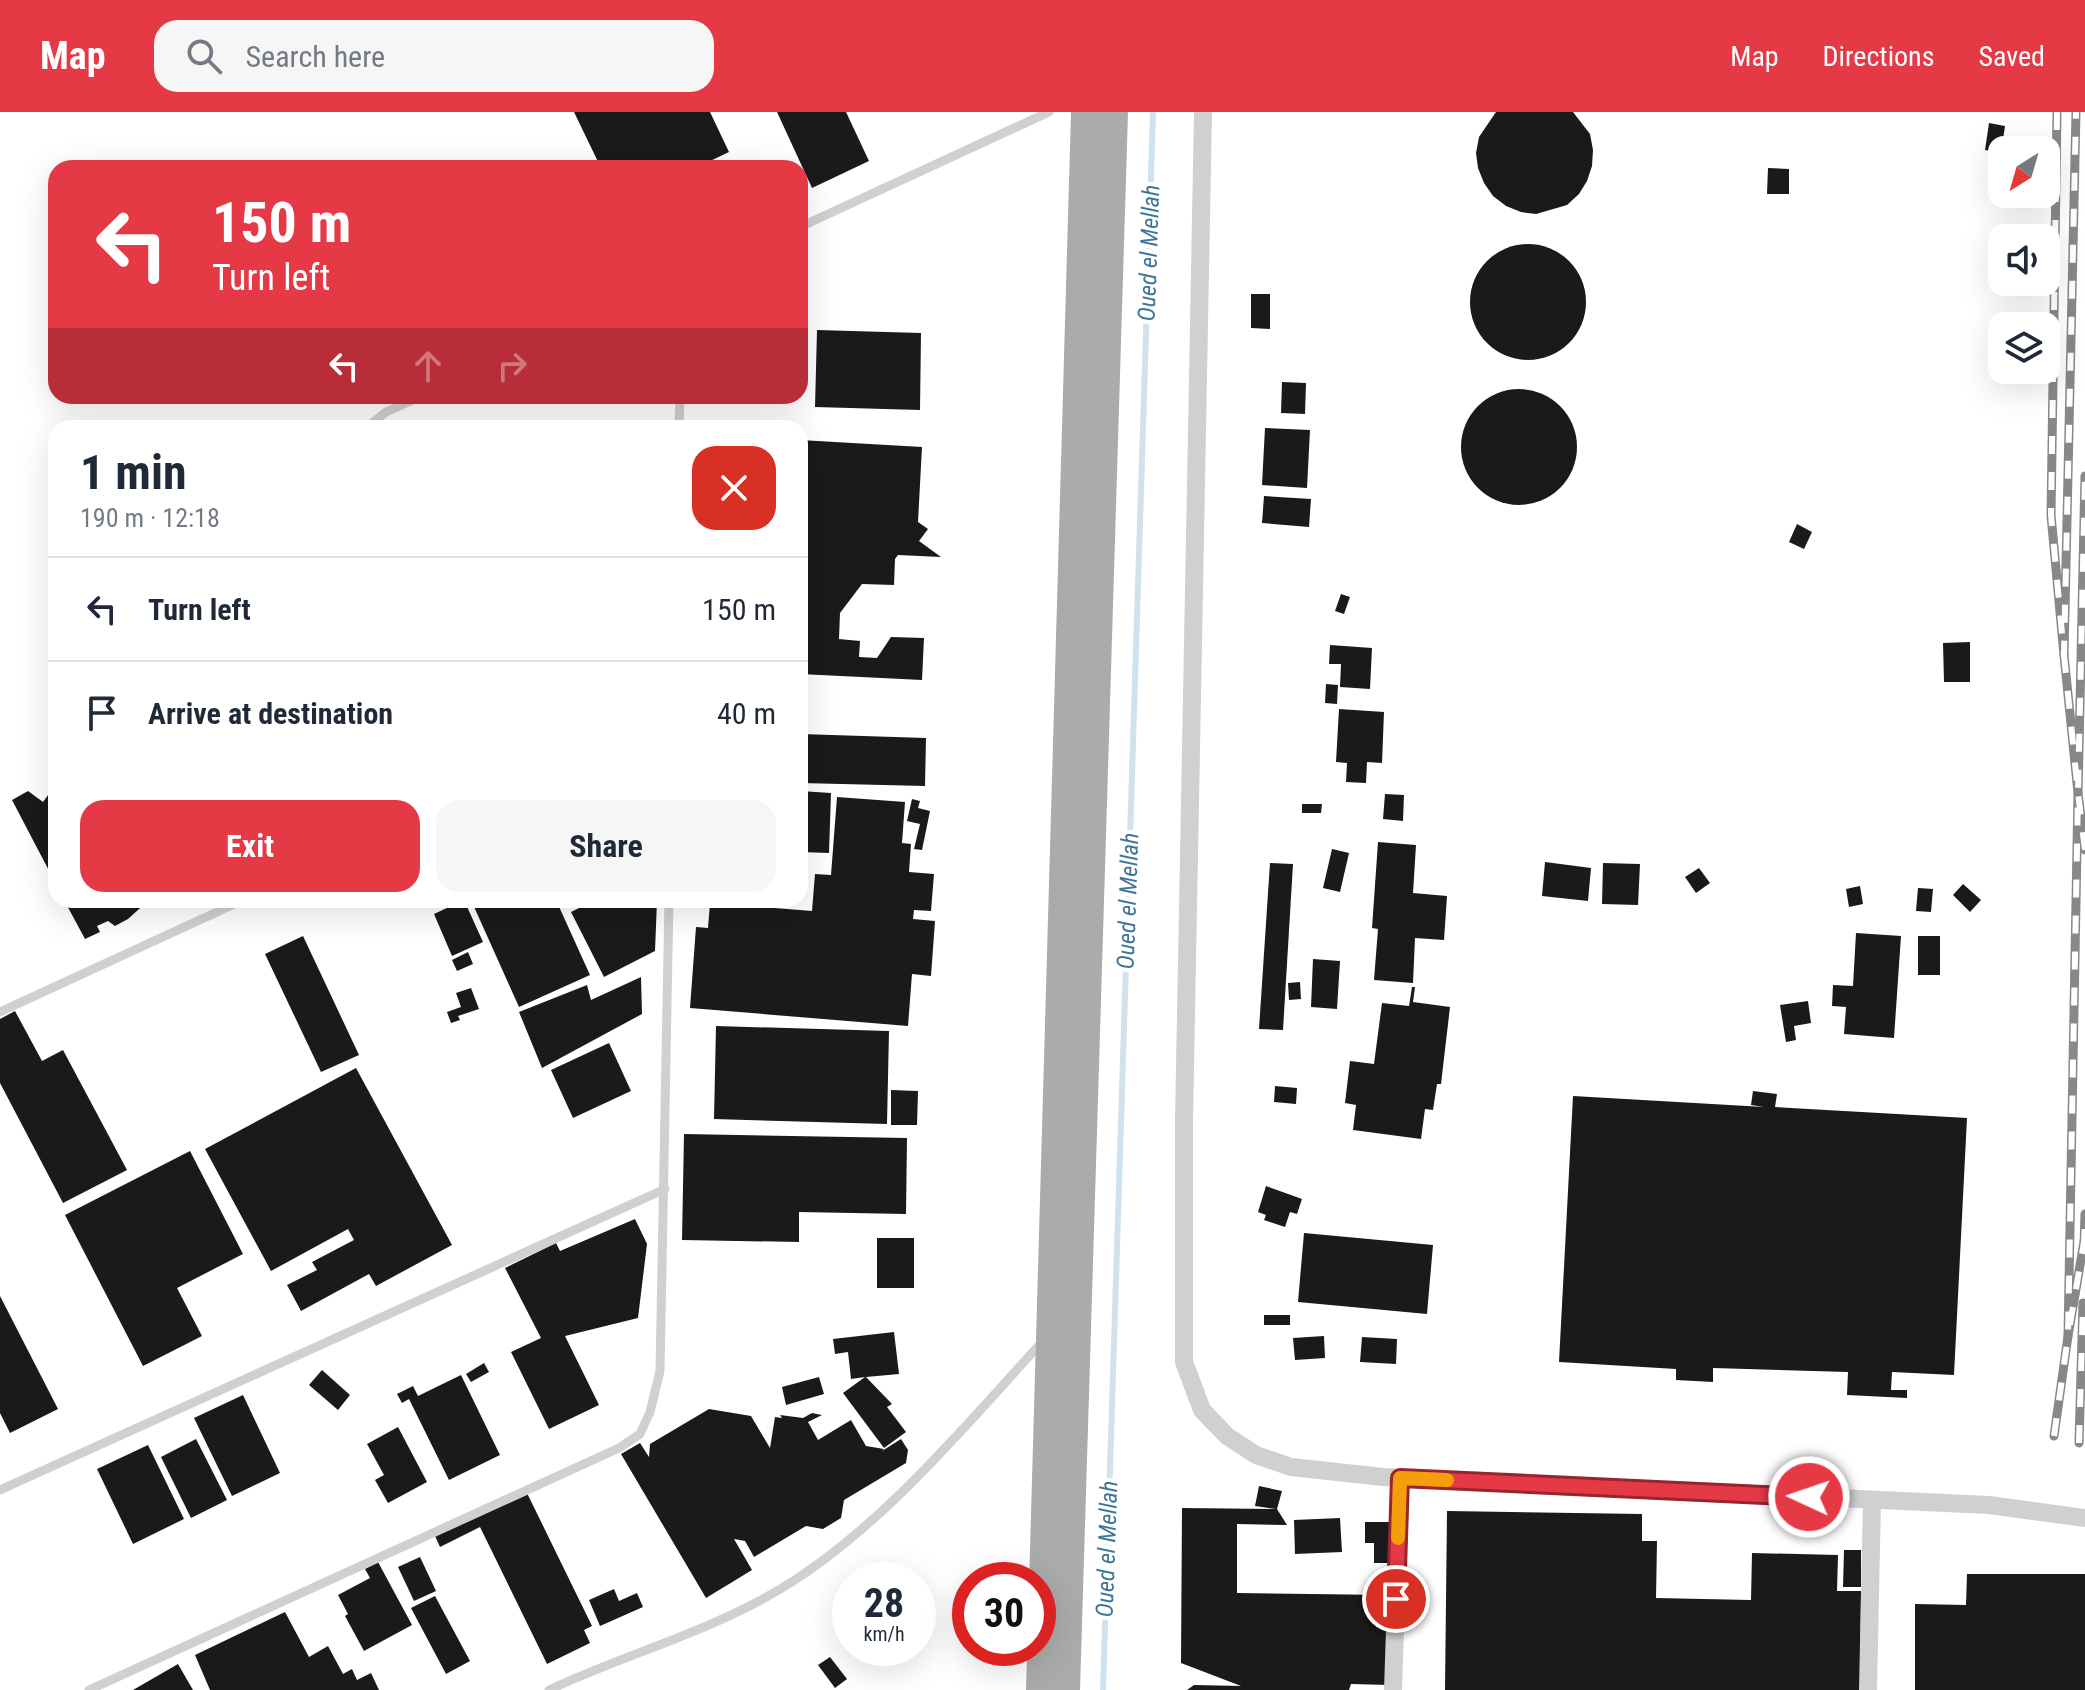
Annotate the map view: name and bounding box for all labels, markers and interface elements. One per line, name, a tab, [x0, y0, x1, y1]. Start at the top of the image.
search box	[154, 20, 714, 92]
text: Map	[40, 34, 106, 78]
icon: search	[182, 34, 226, 78]
text: Search here	[246, 39, 385, 74]
text: Map	[1730, 40, 1779, 73]
text: Directions	[1823, 40, 1934, 73]
text: Saved	[1978, 40, 2045, 73]
north arrow	[1988, 136, 2060, 208]
map controls	[1988, 136, 2060, 384]
water label: Oued el Mellah	[1133, 184, 1165, 322]
text: 150 m	[212, 190, 351, 256]
icon: left	[80, 192, 184, 296]
button: sound	[1988, 224, 2060, 296]
text: Turn left	[212, 257, 330, 299]
button: layers	[1988, 312, 2060, 384]
icon: left	[322, 344, 366, 388]
icon: ahead	[406, 344, 450, 388]
icon: right	[490, 344, 534, 388]
text: 1 min	[80, 444, 187, 501]
button: close	[692, 446, 776, 530]
text: 190 m · 12:18	[80, 503, 220, 533]
icon: left	[80, 587, 124, 631]
text: Turn left	[148, 592, 251, 627]
text: 150 m	[702, 592, 776, 627]
icon: arrive	[80, 691, 124, 735]
text: Arrive at destination	[148, 696, 393, 731]
text: 40 m	[717, 696, 776, 731]
button: Exit	[80, 800, 420, 892]
button: Share	[436, 800, 776, 892]
water label: Oued el Mellah	[1112, 832, 1144, 970]
position arrow	[1767, 1455, 1851, 1539]
water label: Oued el Mellah	[1091, 1480, 1123, 1618]
speed limit sign: 30	[952, 1562, 1056, 1666]
pin	[1362, 1565, 1430, 1633]
icon: arrive	[1374, 1577, 1418, 1621]
text: 28	[864, 1580, 904, 1627]
text: km/h	[863, 1622, 905, 1646]

